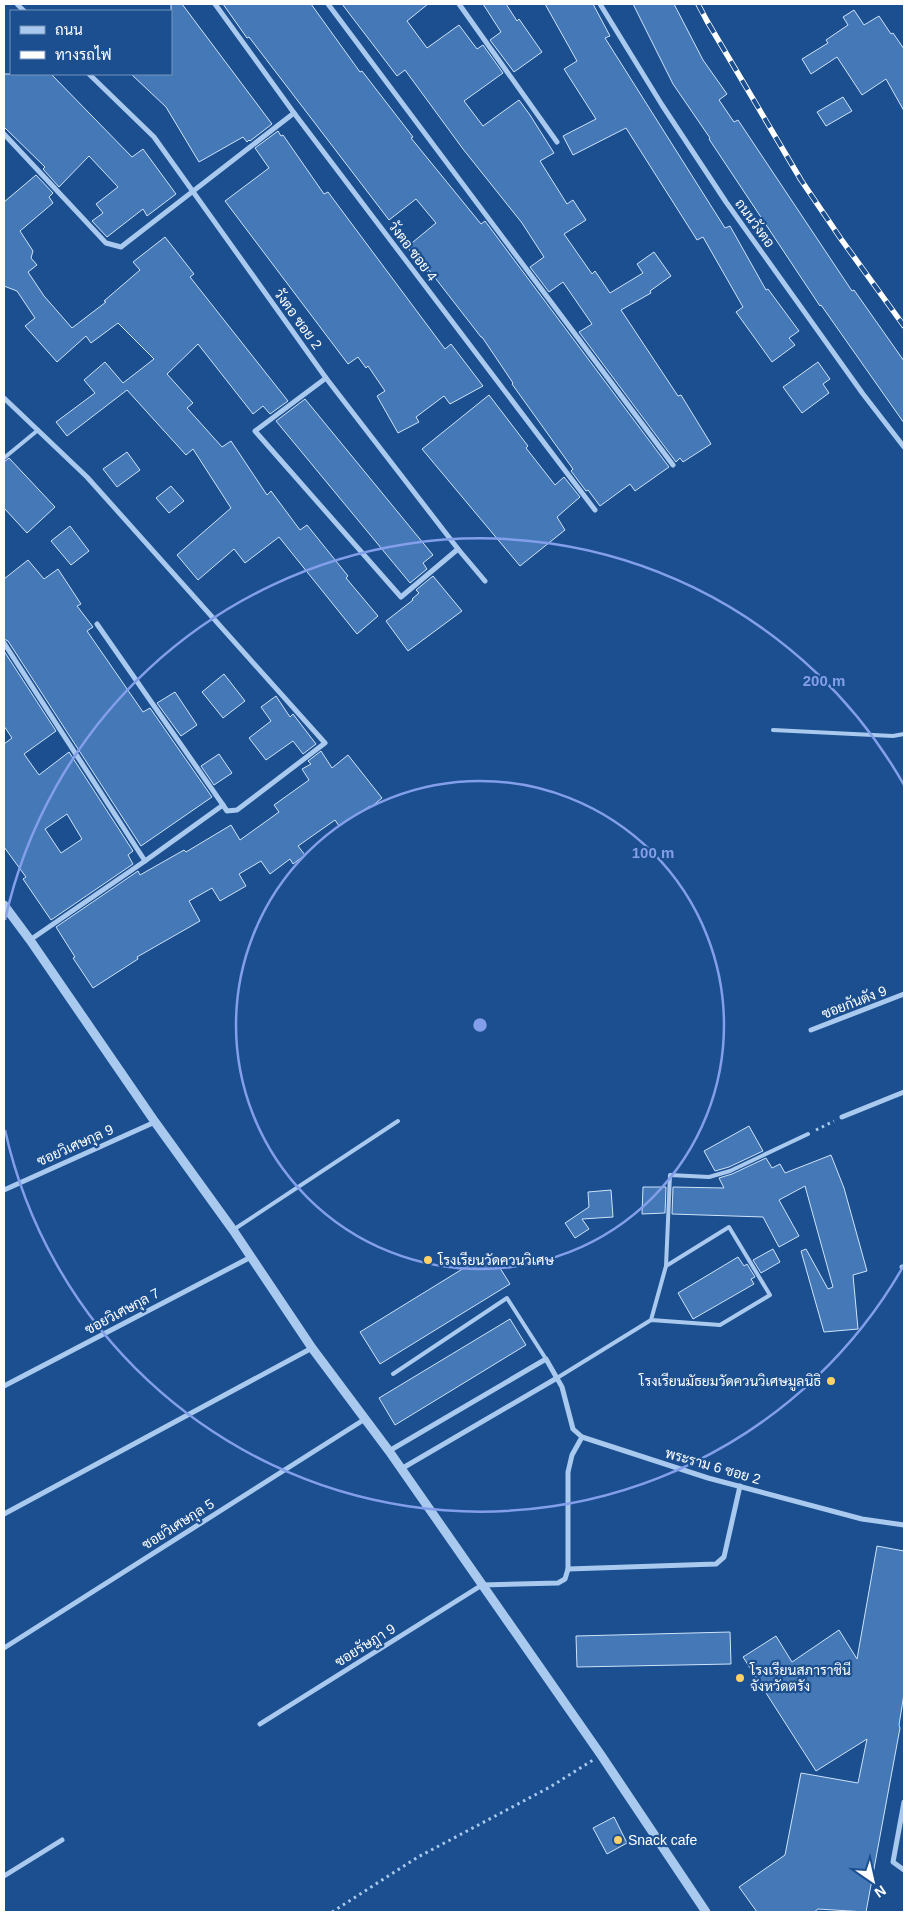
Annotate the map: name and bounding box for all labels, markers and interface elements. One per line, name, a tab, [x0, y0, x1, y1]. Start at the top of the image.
legend	[10, 10, 172, 75]
text: ถนน	[55, 21, 83, 38]
text: ทางรถไฟ	[55, 45, 112, 63]
street label: ถนนวังตอ	[732, 196, 778, 250]
street label: วังตอ ซอย 4	[385, 218, 441, 284]
street label: วังตอ ซอย 2	[271, 286, 325, 352]
text: 200 m	[803, 672, 845, 689]
text: 100 m	[632, 844, 674, 861]
street label: ซอยกันตัง 9	[819, 982, 889, 1022]
centre of rings	[471, 1016, 489, 1034]
street label: ซอยวิเศษกุล 9	[34, 1121, 117, 1171]
place label: โรงเรียนวัดควนวิเศษ	[437, 1251, 554, 1268]
marker: โรงเรียนวัดควนวิเศษ	[422, 1254, 434, 1266]
street label: ซอยวิเศษกุล 7	[82, 1285, 163, 1339]
place label: โรงเรียนมัธยมวัดควนวิเศษมูลนิธิ	[638, 1372, 821, 1391]
marker: โรงเรียนมัธยมวัดควนวิเศษมูลนิธิ	[825, 1375, 837, 1387]
street label: พระราม 6 ซอย 2	[663, 1445, 763, 1487]
street label: ซอยวิเศษกุล 5	[139, 1495, 218, 1554]
street label: ซอยรัษฎา 9	[332, 1620, 399, 1671]
place label: โรงเรียนสภาราชินี จังหวัดตรัง	[749, 1661, 851, 1694]
marker: โรงเรียนสภาราชินี จังหวัดตรัง	[734, 1672, 746, 1684]
place label: Snack cafe	[628, 1832, 697, 1848]
marker: Snack cafe	[612, 1834, 624, 1846]
north arrow	[848, 1856, 898, 1906]
text: N	[872, 1882, 889, 1901]

